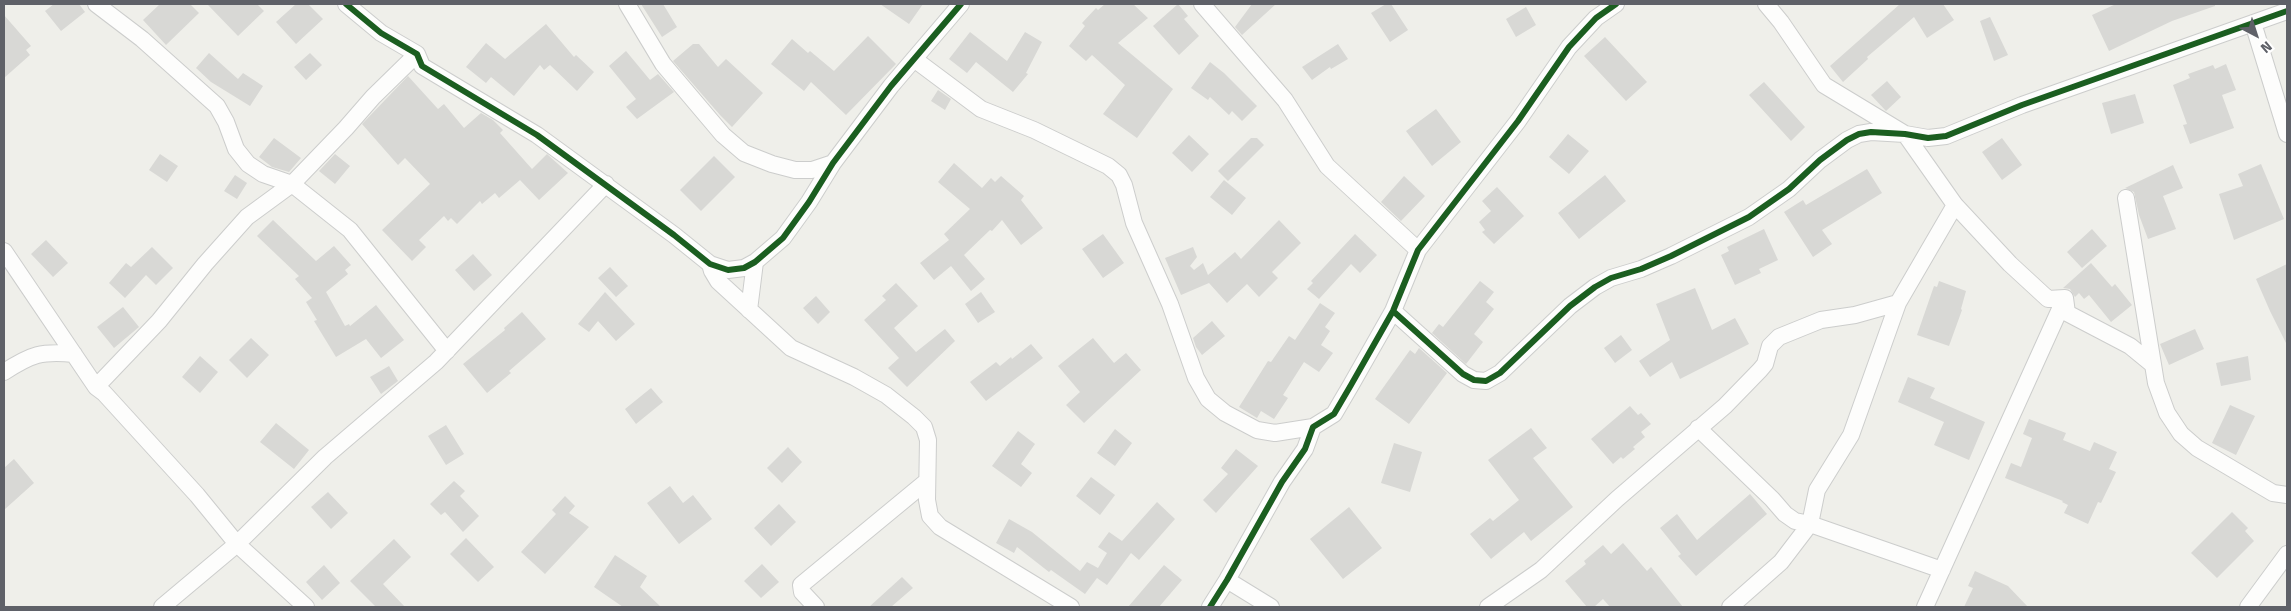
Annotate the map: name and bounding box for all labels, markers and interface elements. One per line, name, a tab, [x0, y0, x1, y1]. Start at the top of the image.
north arrow	[2231, 10, 2281, 60]
text: N	[2257, 37, 2275, 56]

